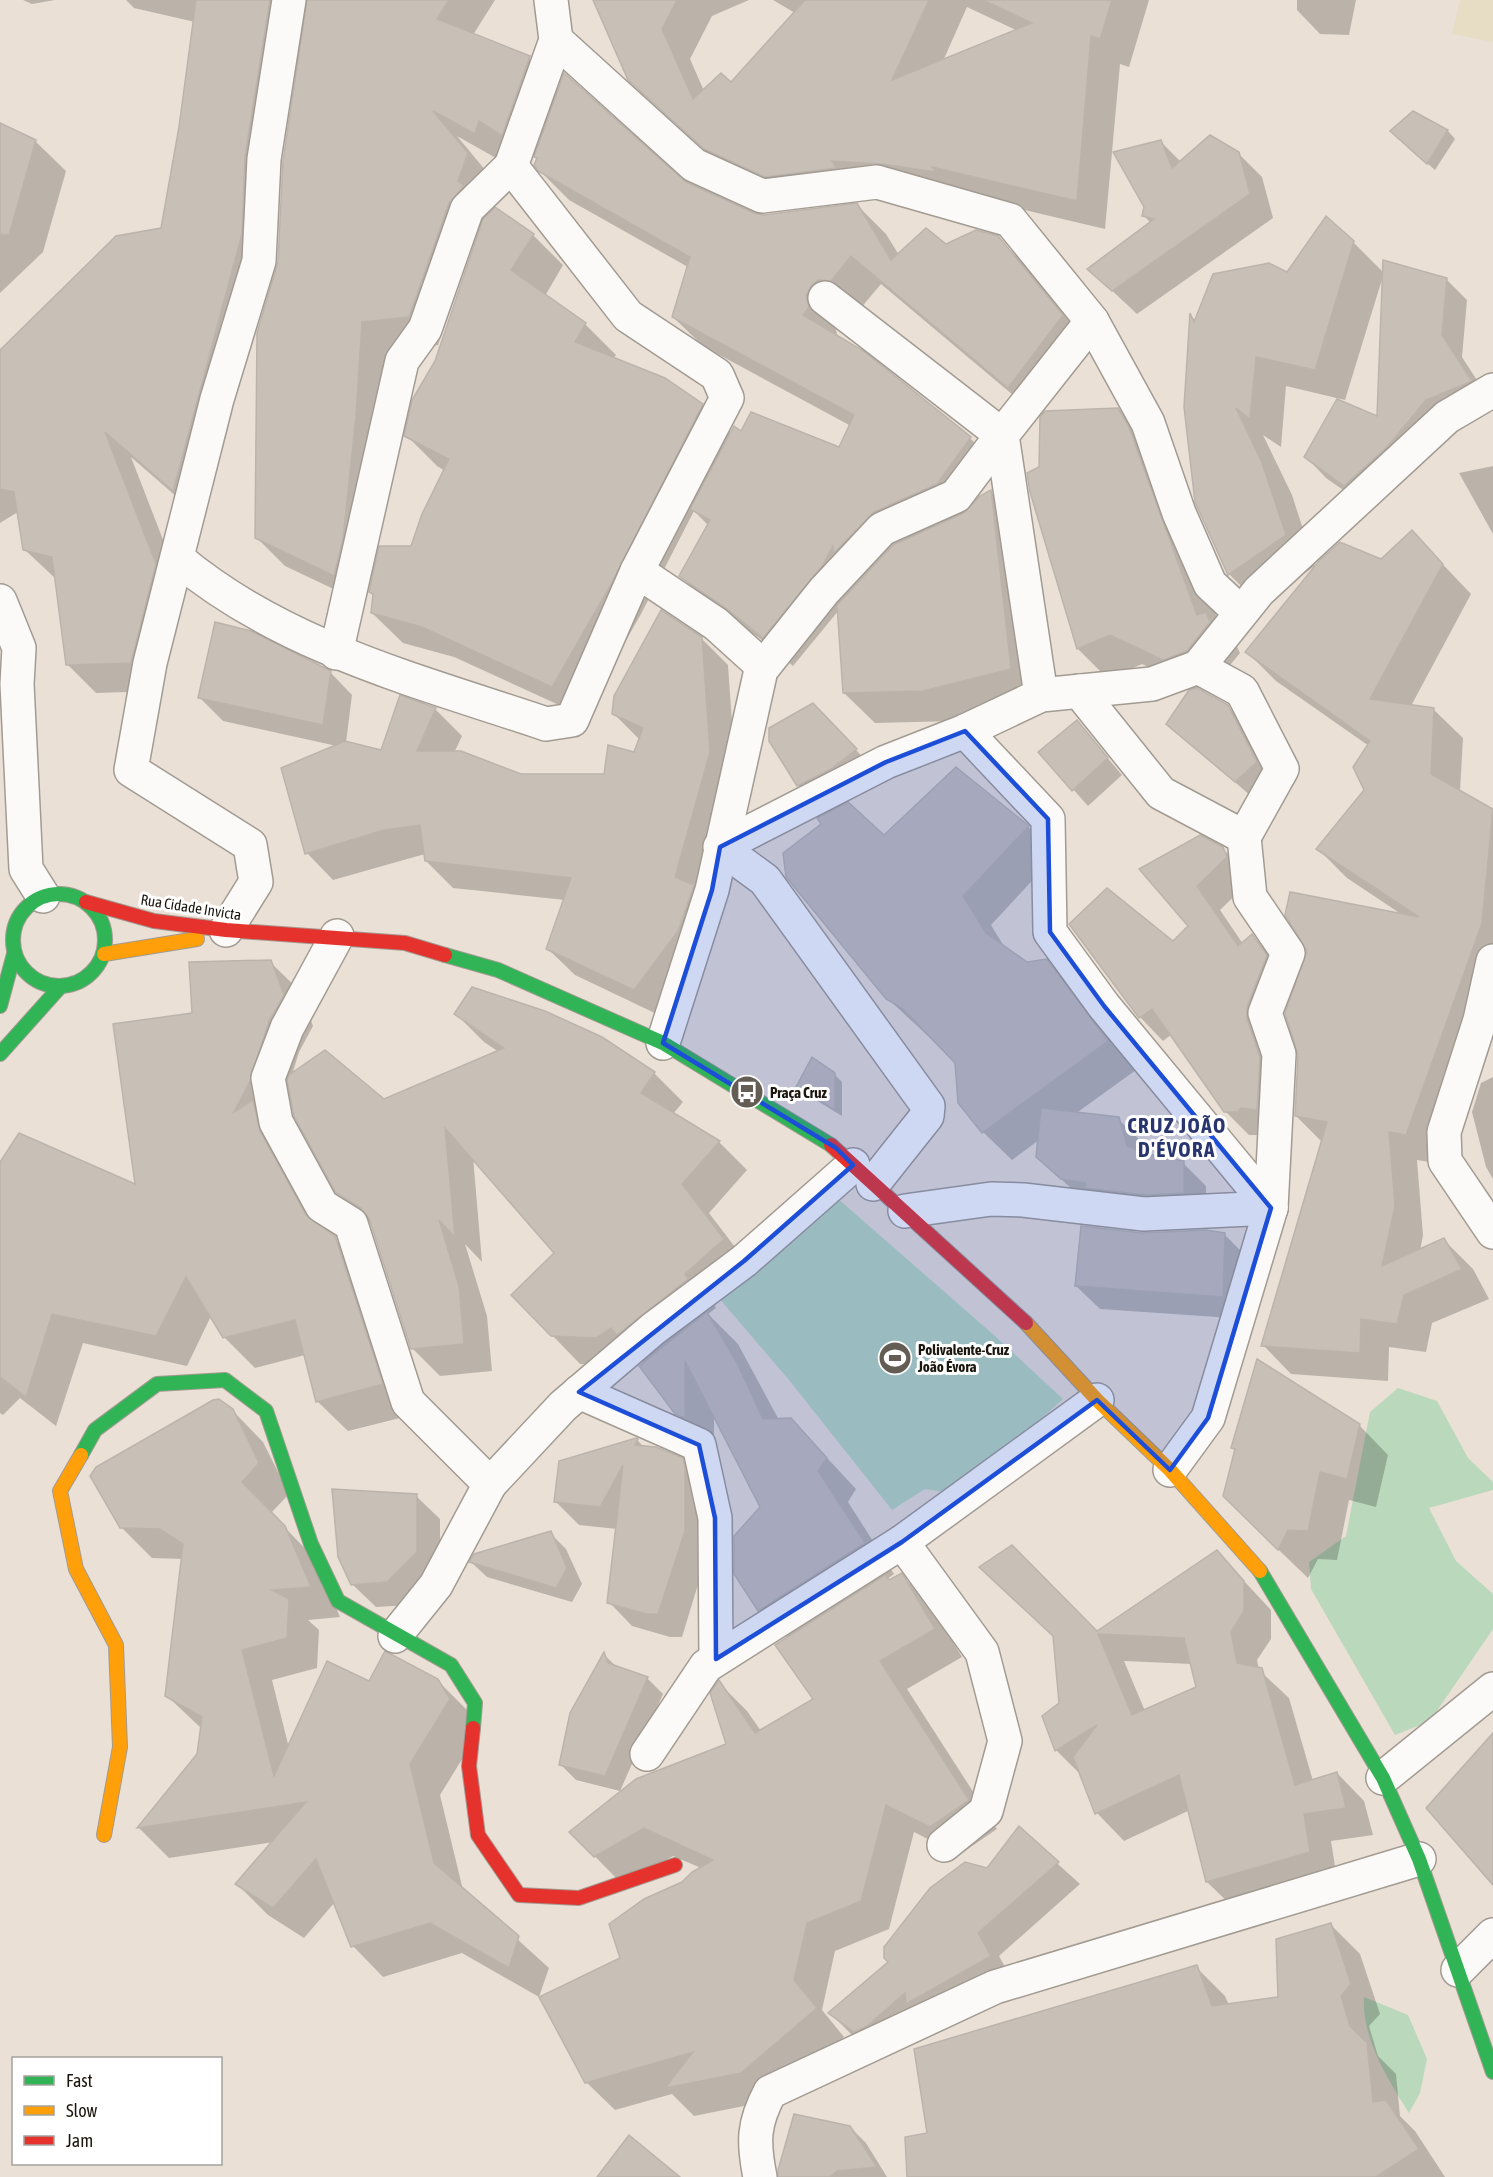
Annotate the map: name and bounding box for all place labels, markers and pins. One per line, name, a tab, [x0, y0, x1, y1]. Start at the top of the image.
bus stop icon: Praça Cruz	[729, 1074, 765, 1110]
place label: Praça Cruz	[770, 1084, 827, 1101]
sports icon: Polivalente-Cruz João Évora	[877, 1340, 913, 1376]
place label: Polivalente-Cruz João Évora	[917, 1341, 1010, 1375]

